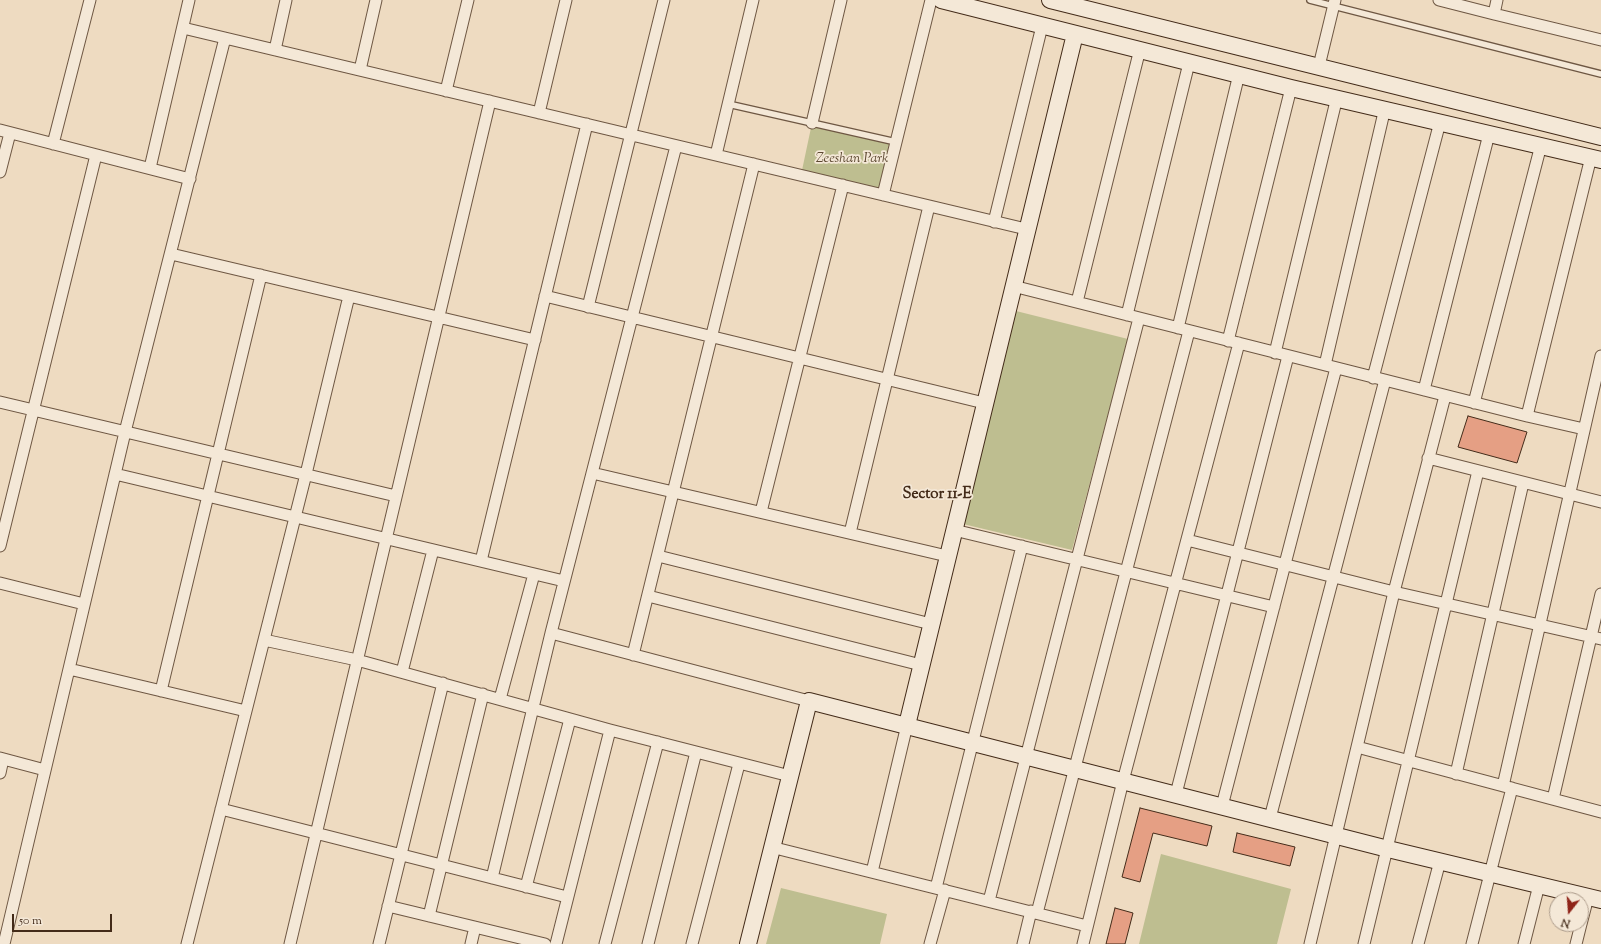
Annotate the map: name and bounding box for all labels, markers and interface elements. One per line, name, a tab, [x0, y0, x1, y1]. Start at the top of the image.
park label: Zeeshan Park	[816, 152, 888, 168]
district label: Sector 11-E	[903, 486, 971, 504]
north arrow	[1549, 892, 1589, 932]
scale bar	[14, 906, 114, 932]
text: 50 m	[19, 912, 42, 930]
text: N	[1559, 914, 1572, 931]

